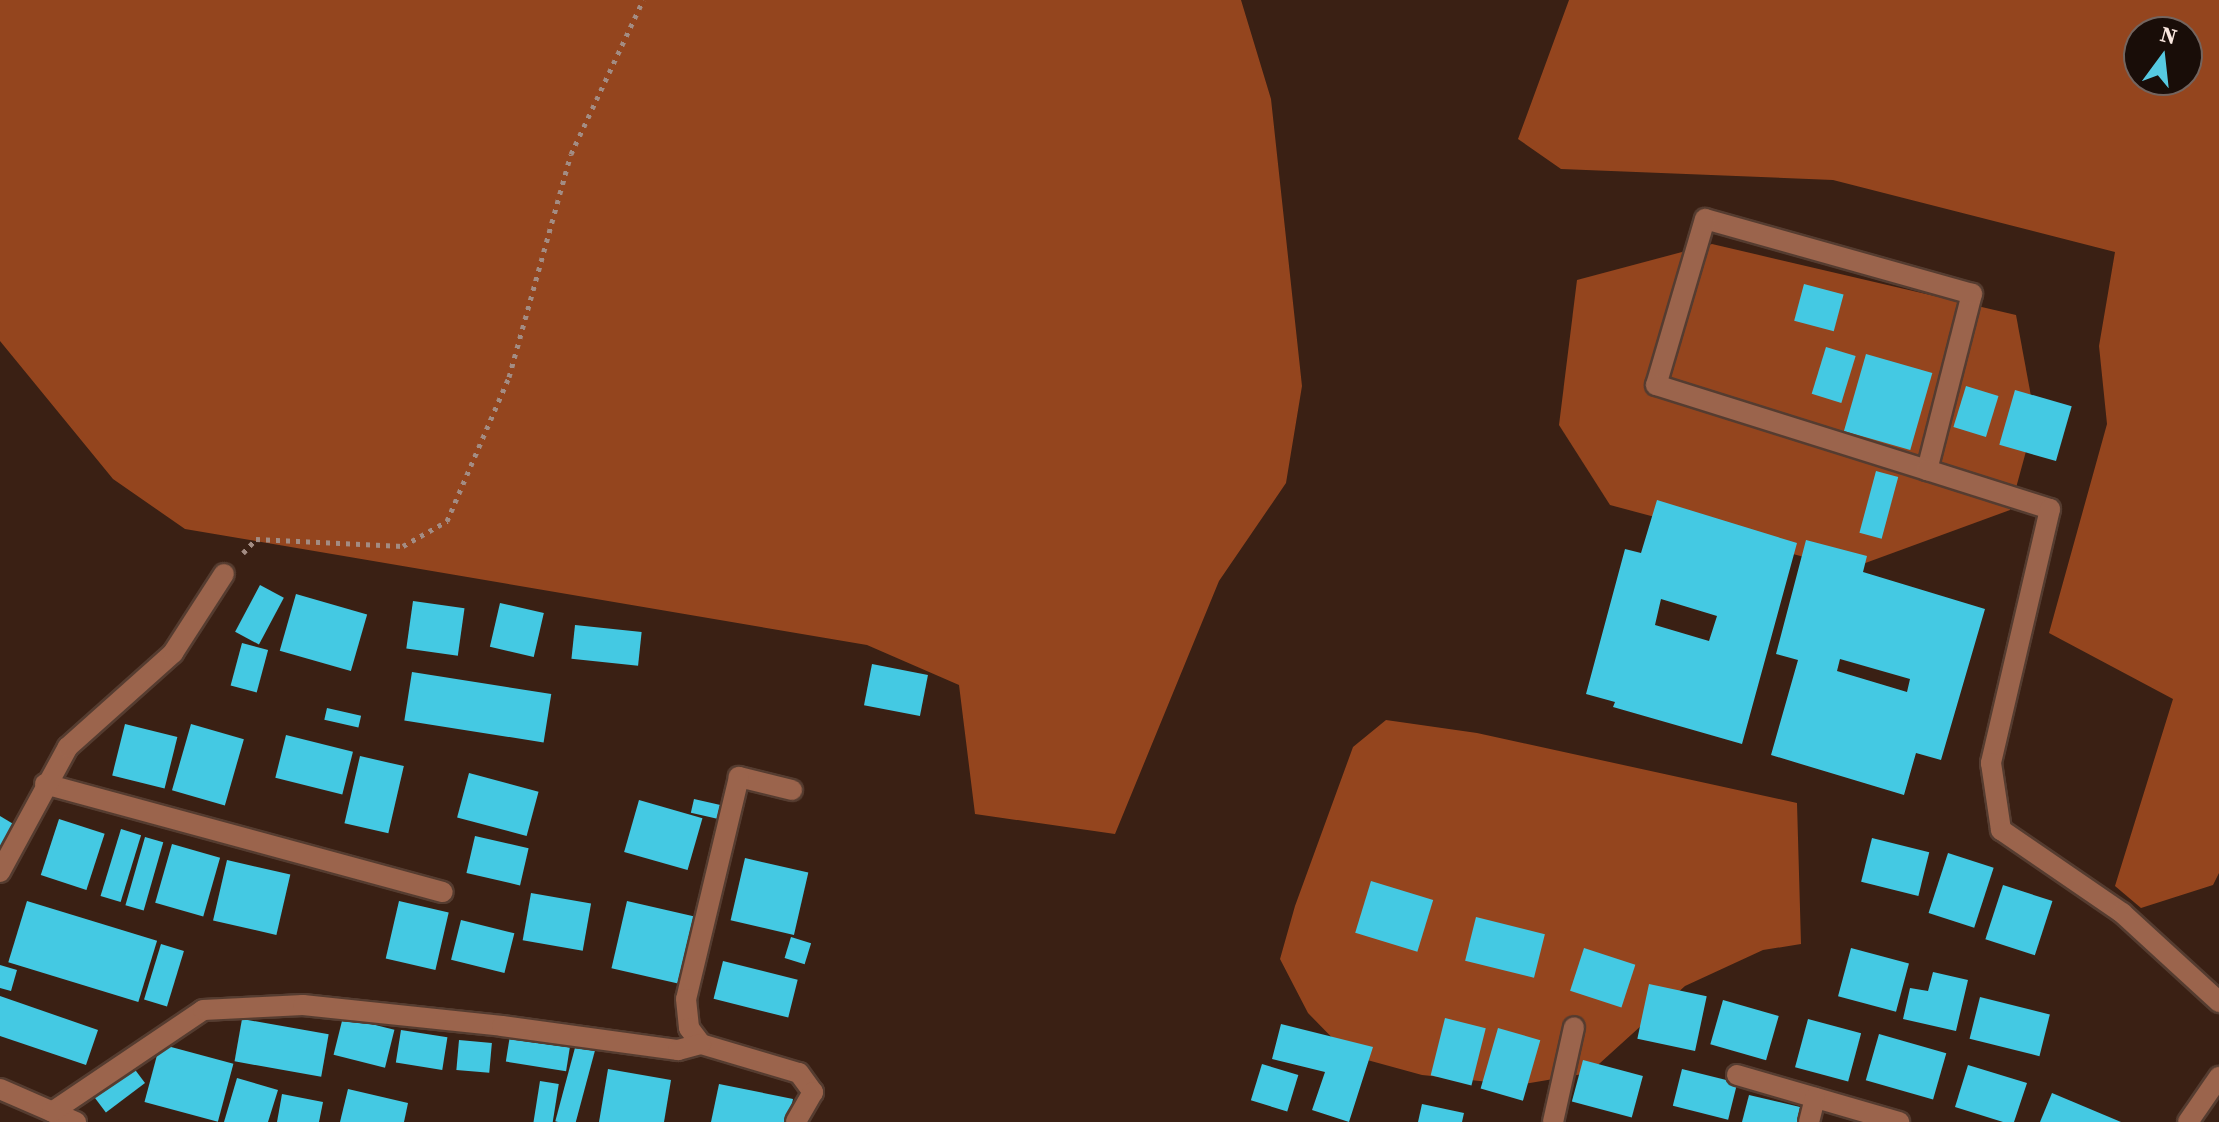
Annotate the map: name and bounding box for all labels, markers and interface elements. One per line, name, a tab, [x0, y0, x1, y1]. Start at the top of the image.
north arrow	[2123, 16, 2203, 96]
text: N	[2157, 18, 2180, 51]

